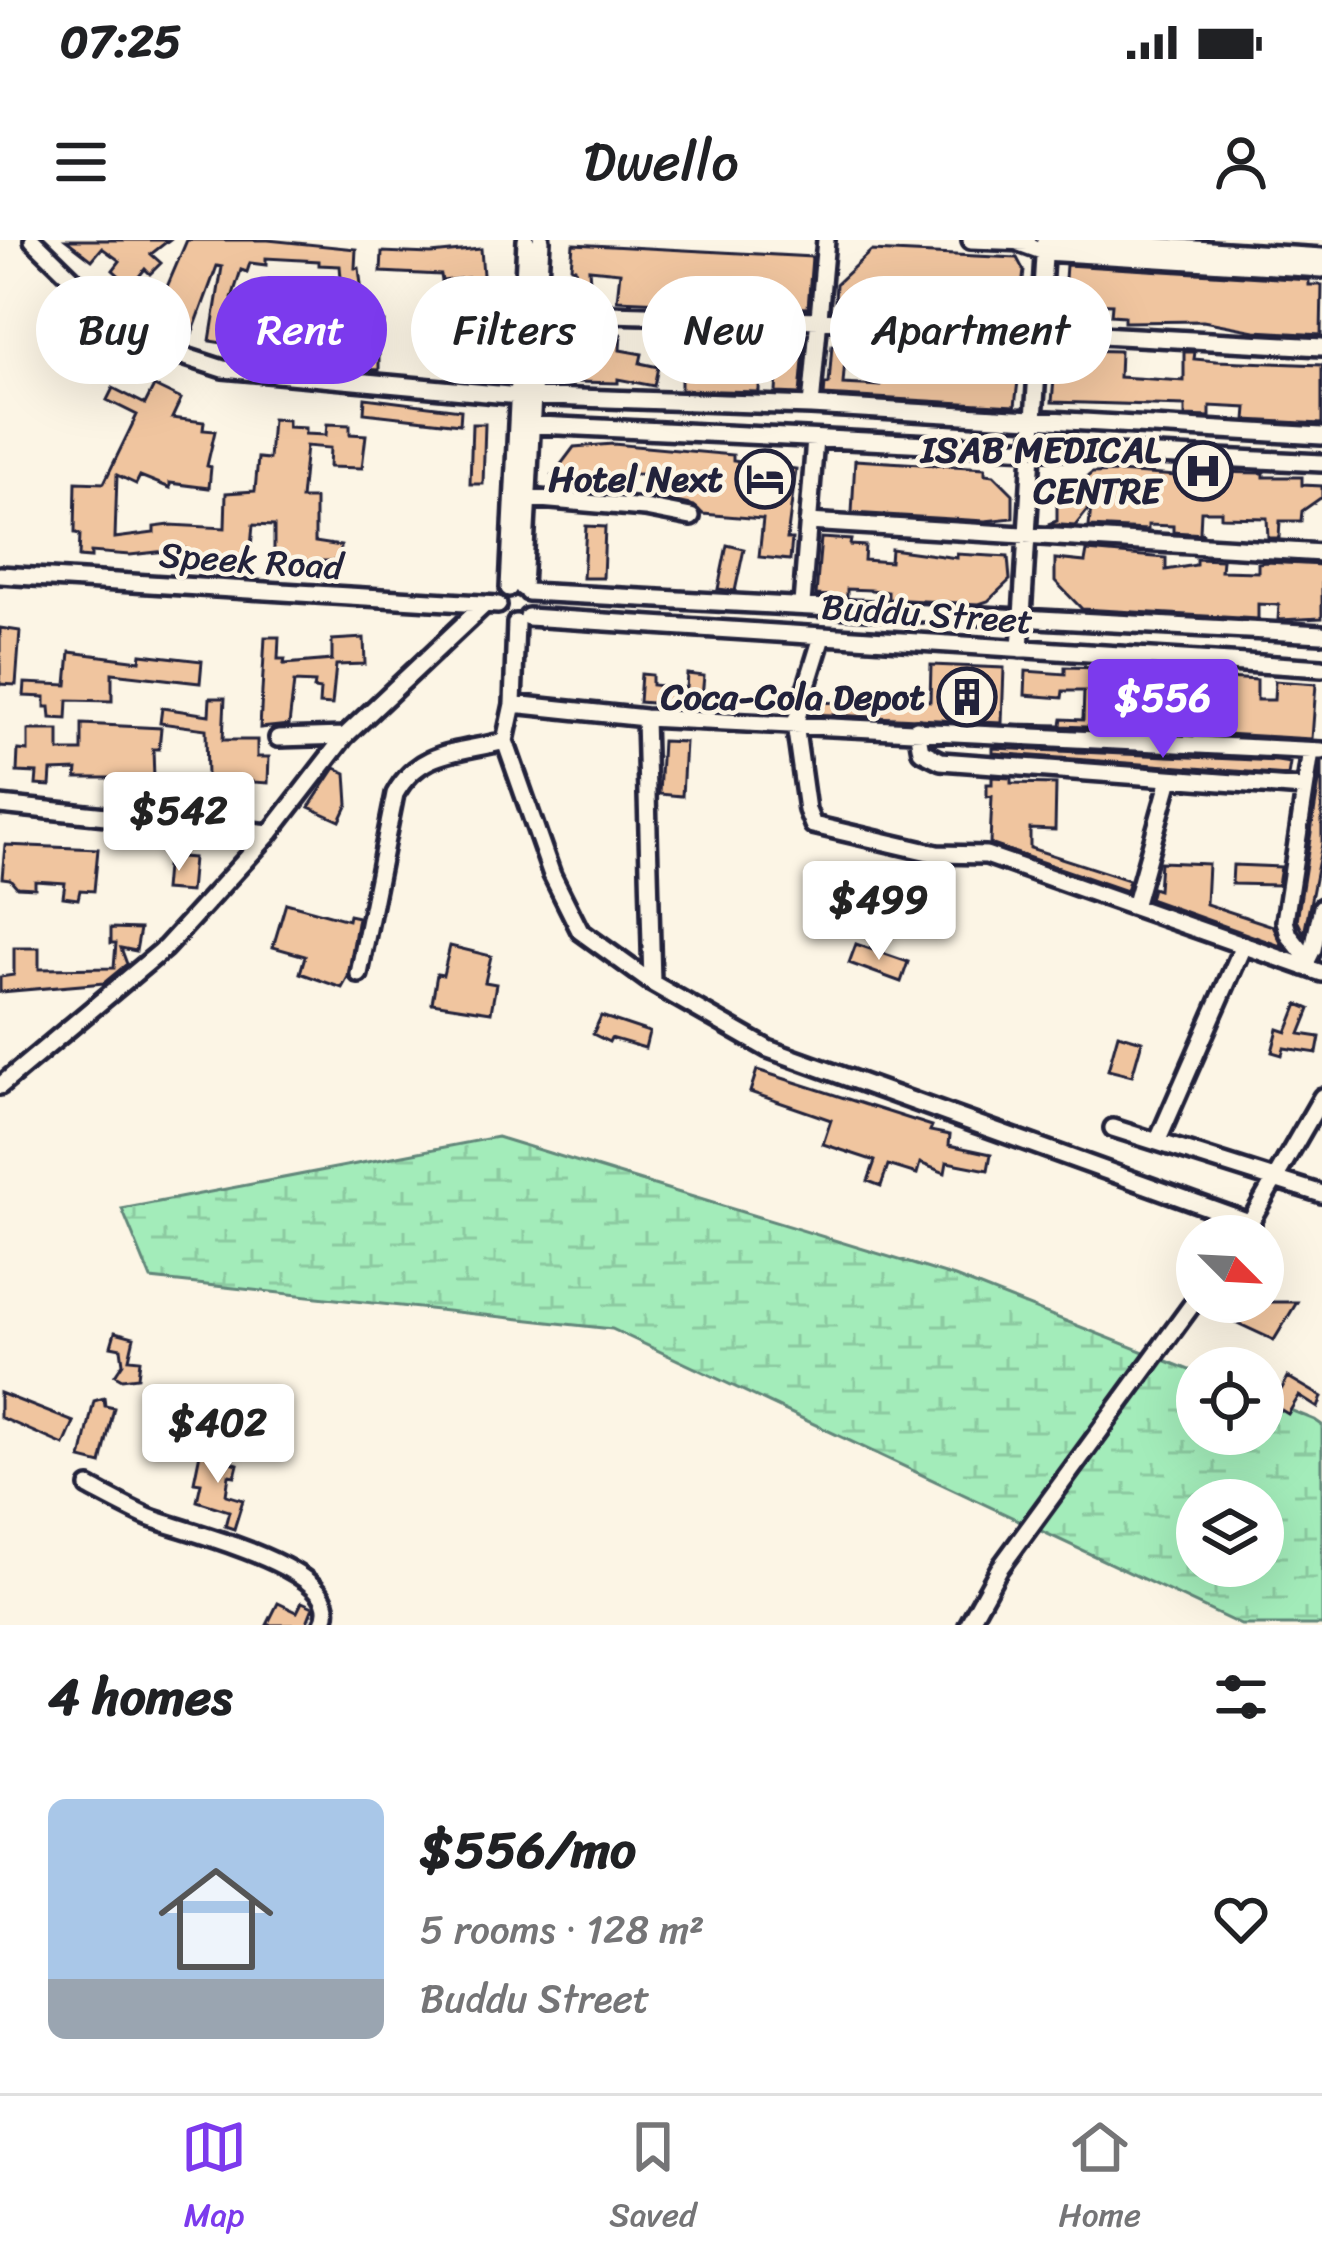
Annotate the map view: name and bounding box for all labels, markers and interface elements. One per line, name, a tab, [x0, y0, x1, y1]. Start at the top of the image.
text: 07:25	[60, 2, 181, 82]
text: Dwello	[583, 114, 739, 210]
icon: menu	[48, 129, 114, 195]
icon: person	[1208, 129, 1274, 195]
chip: Buy	[36, 276, 191, 384]
chip: Rent	[215, 276, 387, 384]
chip: Filters	[411, 276, 618, 384]
chip: New	[642, 276, 806, 384]
chip: Apartment	[830, 276, 1112, 384]
place label: ISAB MEDICAL CENTRE	[919, 418, 1164, 523]
hospital icon: ISAB MEDICAL CENTRE	[1172, 440, 1234, 502]
place label: Hotel Next	[549, 447, 723, 511]
hotel icon: Hotel Next	[734, 448, 796, 510]
street label: Speek Road	[157, 523, 347, 599]
street label: Buddu Street	[819, 575, 1035, 653]
pin: $556	[1092, 659, 1234, 761]
text: $556	[1115, 663, 1211, 732]
place label: Coca-Cola Depot	[660, 665, 925, 729]
building icon: Coca-Cola Depot	[936, 666, 998, 728]
pin: $542	[108, 772, 250, 874]
text: $542	[131, 776, 227, 845]
pin: $499	[808, 861, 950, 963]
text: $499	[830, 865, 928, 934]
north arrow	[1176, 1215, 1284, 1323]
map controls	[1176, 1215, 1284, 1587]
button: locate	[1176, 1347, 1284, 1455]
pin: $402	[147, 1384, 289, 1486]
text: $402	[169, 1388, 267, 1457]
button: layers	[1176, 1479, 1284, 1587]
text: 4 homes	[48, 1652, 232, 1742]
icon: filters	[1208, 1664, 1274, 1730]
text: $556/mo	[420, 1805, 636, 1895]
icon: home	[144, 1847, 288, 1991]
icon: heart	[1208, 1886, 1274, 1952]
text: 5 rooms · 128 m²	[420, 1895, 704, 1964]
text: Buddu Street	[420, 1964, 650, 2033]
tab: Map	[181, 2114, 247, 2244]
tab: Saved	[609, 2114, 696, 2244]
tab: Home	[1058, 2114, 1141, 2244]

